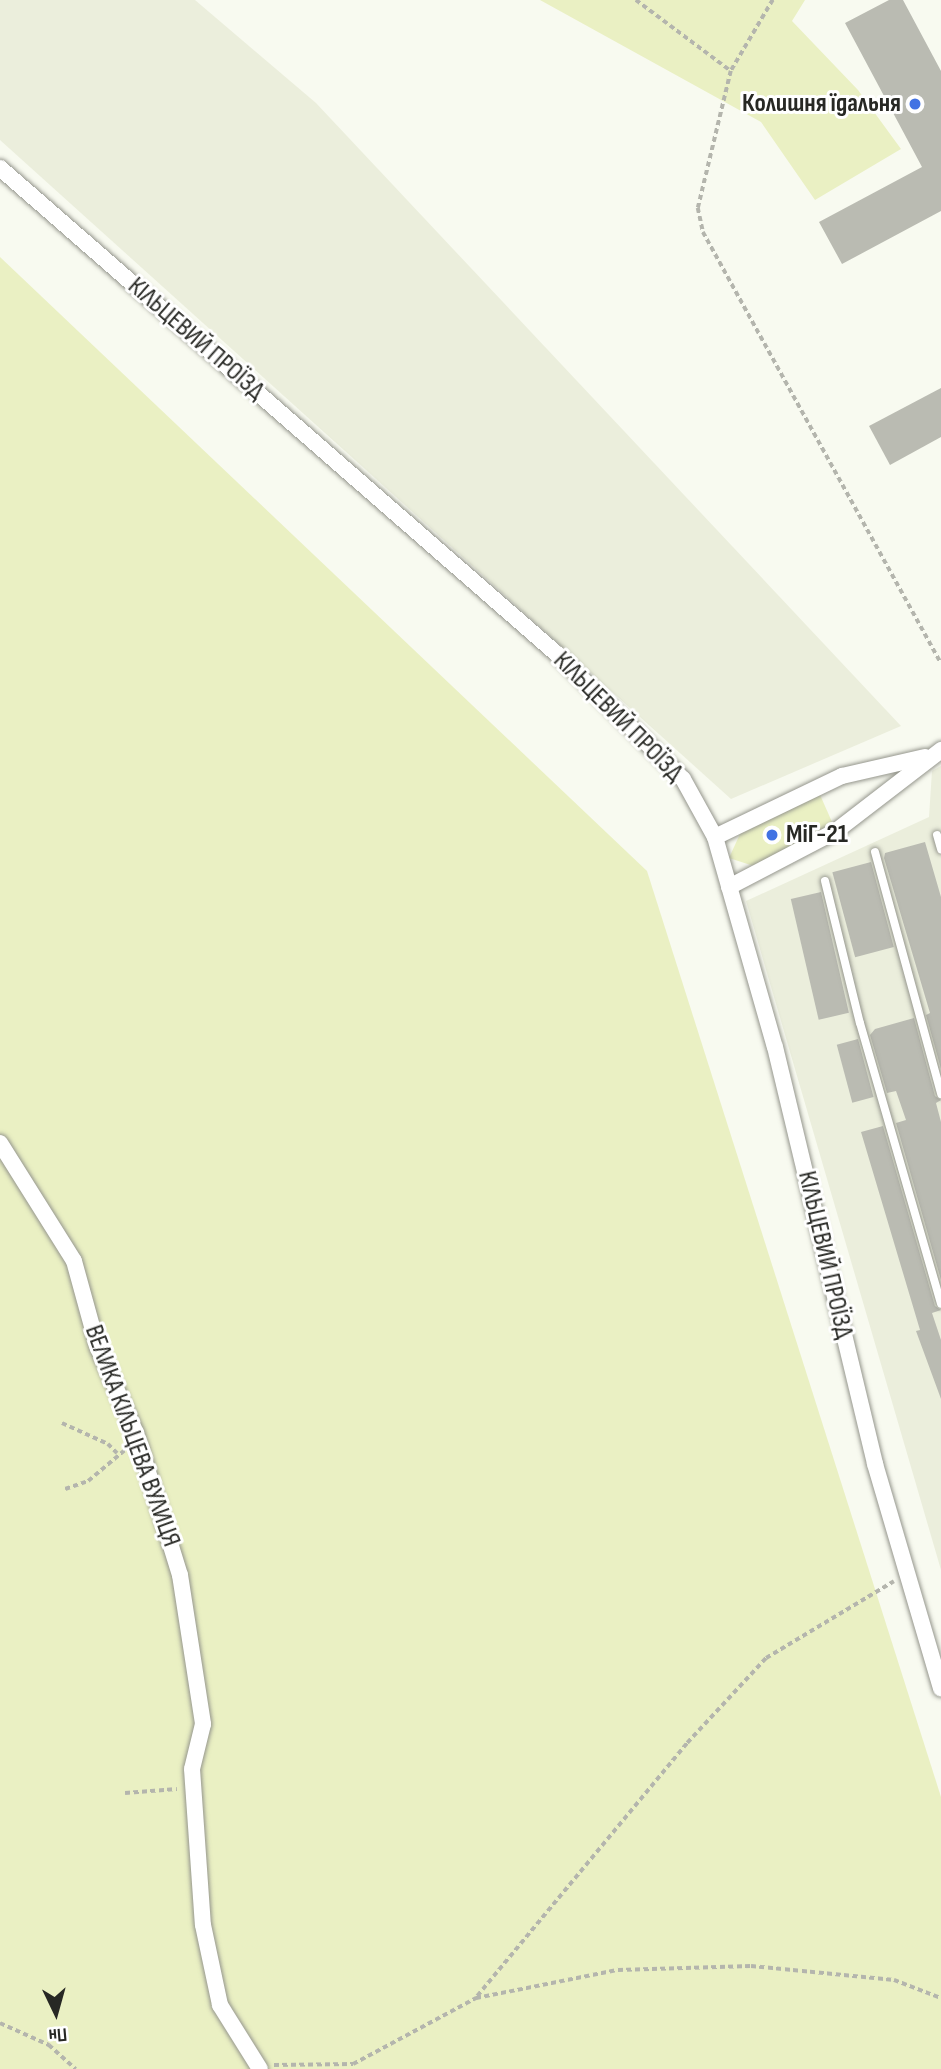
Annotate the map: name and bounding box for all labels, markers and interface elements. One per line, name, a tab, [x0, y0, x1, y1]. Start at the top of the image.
place label: Колишня їдальня	[742, 88, 901, 120]
marker: Колишня їдальня	[907, 96, 923, 112]
street label: КІЛЬЦЕВИЙ ПРОЇЗД	[121, 271, 271, 407]
street label: КІЛЬЦЕВИЙ ПРОЇЗД	[546, 645, 690, 789]
place label: МіГ-21	[786, 819, 848, 851]
marker: МіГ-21	[764, 827, 780, 843]
street label: КІЛЬЦЕВИЙ ПРОЇЗД	[791, 1168, 859, 1342]
street label: ВЕЛИКА КІЛЬЦЕВА ВУЛИЦЯ	[77, 1321, 187, 1551]
north arrow	[21, 1978, 91, 2048]
text: Пн	[48, 2022, 68, 2047]

